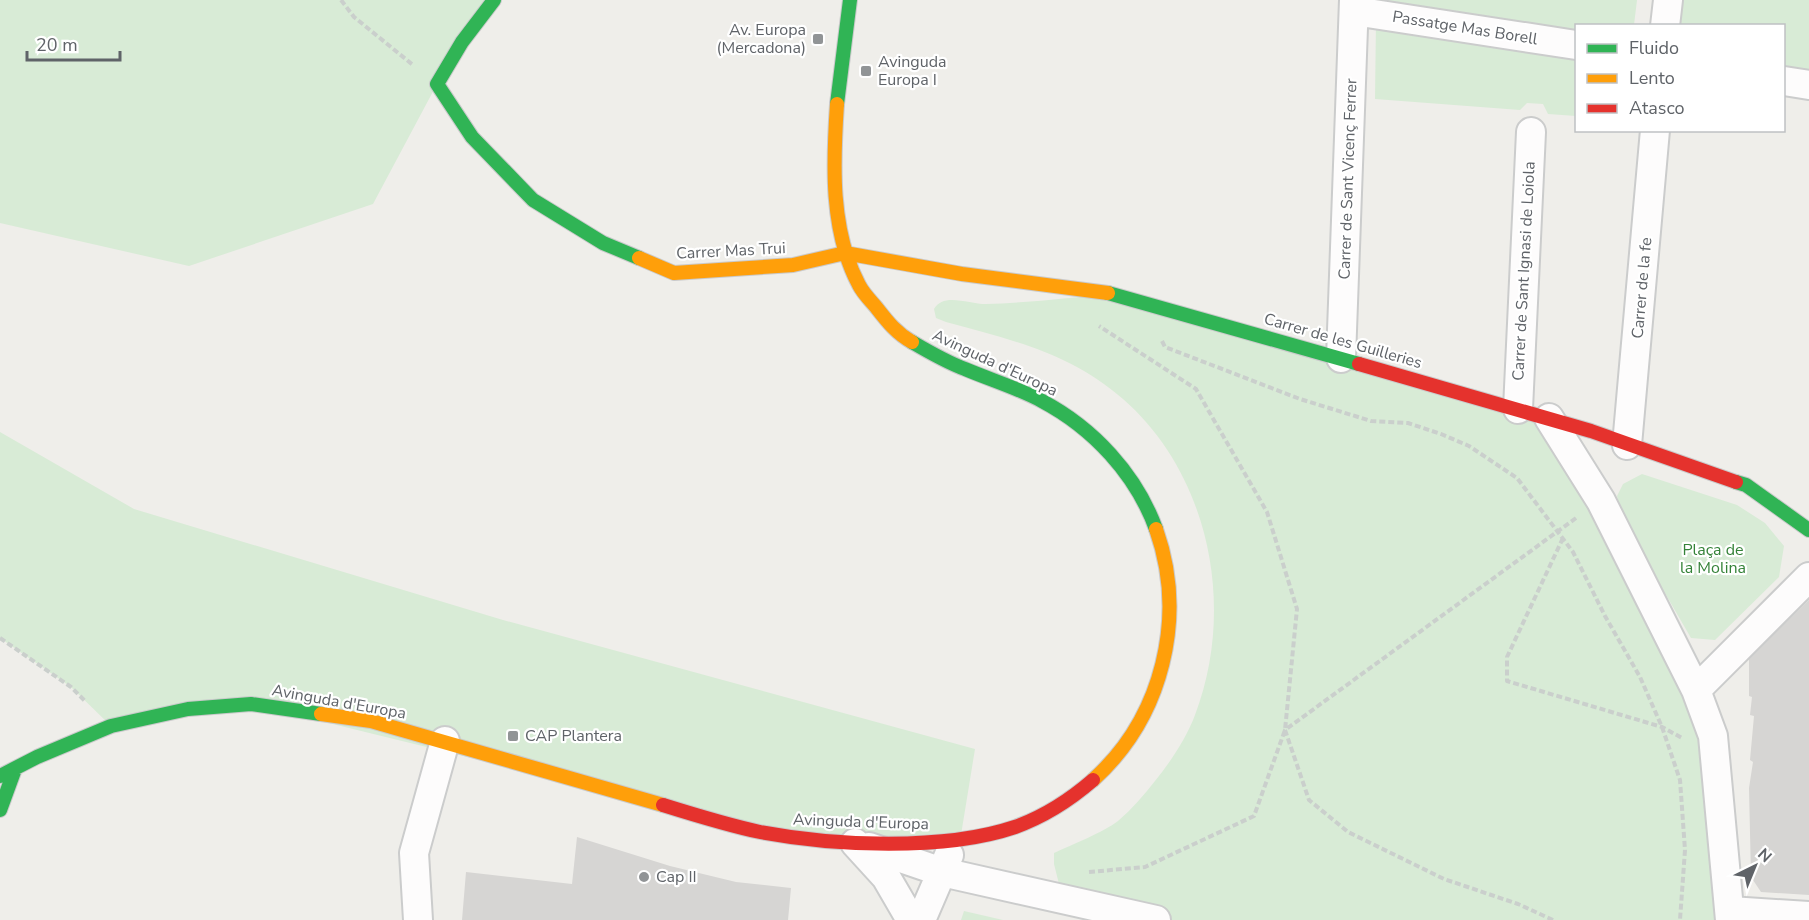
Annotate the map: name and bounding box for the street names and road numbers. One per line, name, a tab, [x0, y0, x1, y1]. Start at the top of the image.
street label: Passatge Mas Borell	[1391, 6, 1540, 50]
street label: Carrer de Sant Vicenç Ferrer	[1333, 78, 1363, 280]
street label: Carrer de Sant Ignasi de Loiola	[1507, 161, 1541, 381]
street label: Carrer de la fe	[1627, 236, 1657, 340]
street label: Carrer Mas Trui	[676, 237, 786, 265]
street label: Carrer de les Guilleries	[1261, 308, 1425, 374]
street label: Avinguda d'Europa	[929, 324, 1061, 402]
street label: Avinguda d'Europa	[270, 679, 408, 725]
street label: Avinguda d'Europa	[793, 809, 929, 835]

